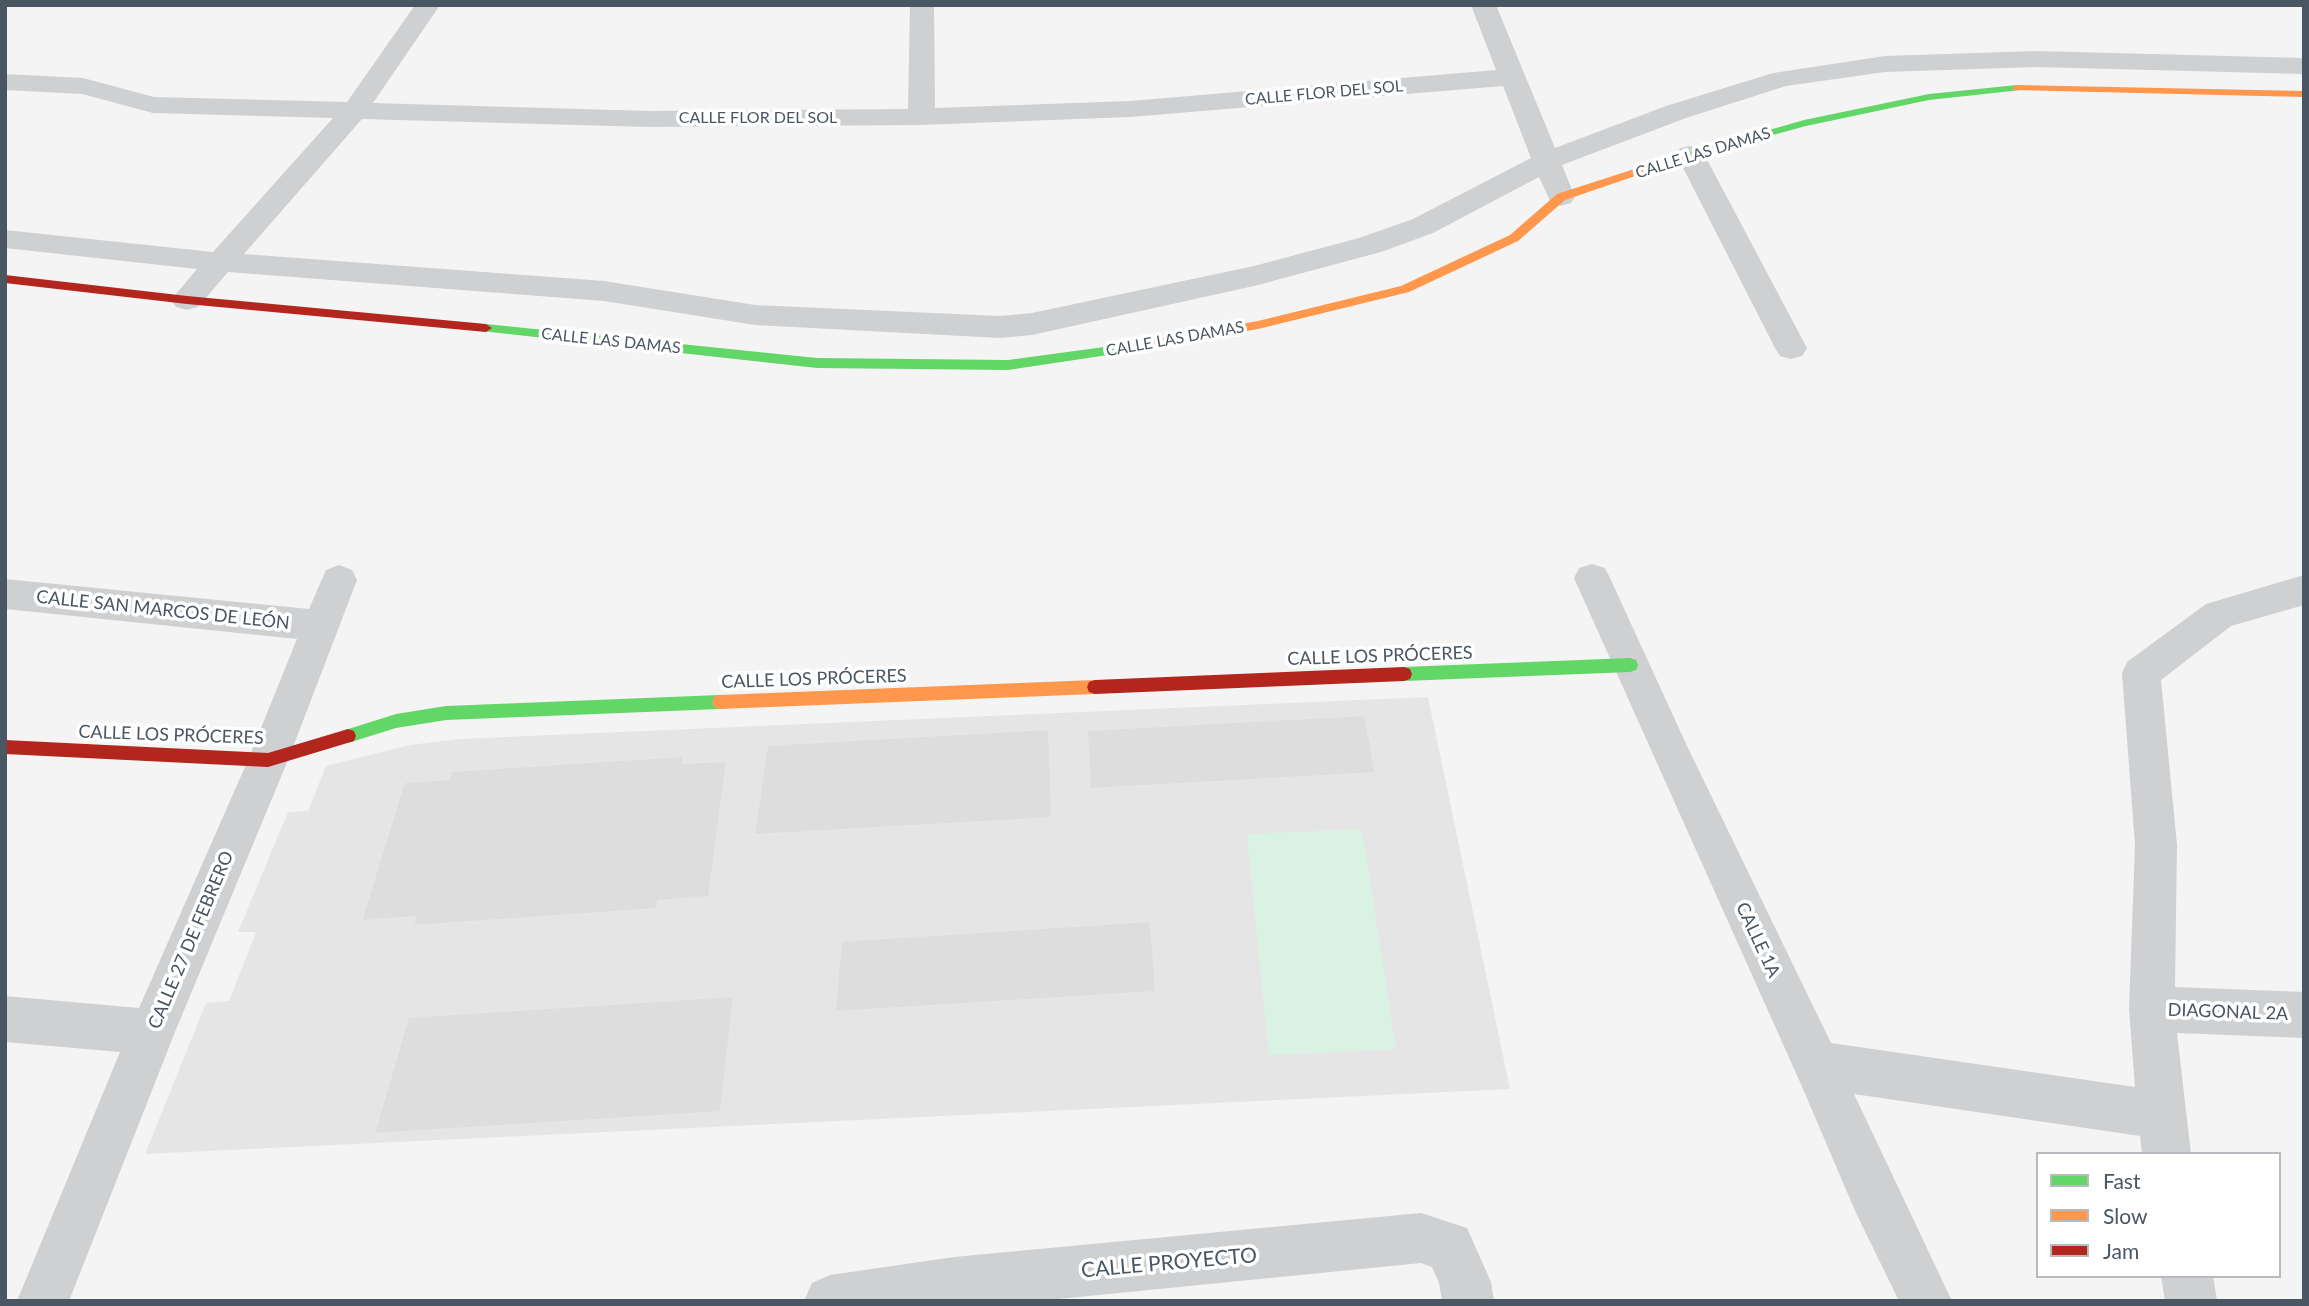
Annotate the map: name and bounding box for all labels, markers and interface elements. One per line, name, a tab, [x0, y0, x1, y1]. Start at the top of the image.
street label: CALLE FLOR DEL SOL	[1244, 77, 1404, 109]
street label: CALLE FLOR DEL SOL	[679, 108, 837, 128]
street label: CALLE LAS DAMAS	[1633, 123, 1773, 183]
street label: CALLE LAS DAMAS	[1104, 317, 1246, 361]
street label: CALLE LAS DAMAS	[540, 324, 682, 358]
street label: CALLE SAN MARCOS DE LEÓN	[35, 586, 291, 634]
street label: CALLE LOS PRÓCERES	[1287, 642, 1473, 670]
street label: CALLE LOS PRÓCERES	[721, 665, 907, 693]
street label: CALLE LOS PRÓCERES	[78, 721, 264, 749]
street label: CALLE 27 DE FEBRERO	[144, 848, 238, 1032]
street label: CALLE 1A	[1731, 899, 1785, 981]
street label: DIAGONAL 2A	[2167, 999, 2289, 1025]
legend	[2036, 1152, 2281, 1278]
text: Fast	[2103, 1168, 2140, 1193]
text: Slow	[2103, 1203, 2147, 1228]
text: Jam	[2103, 1238, 2139, 1263]
street label: CALLE PROYECTO	[1080, 1243, 1258, 1283]

